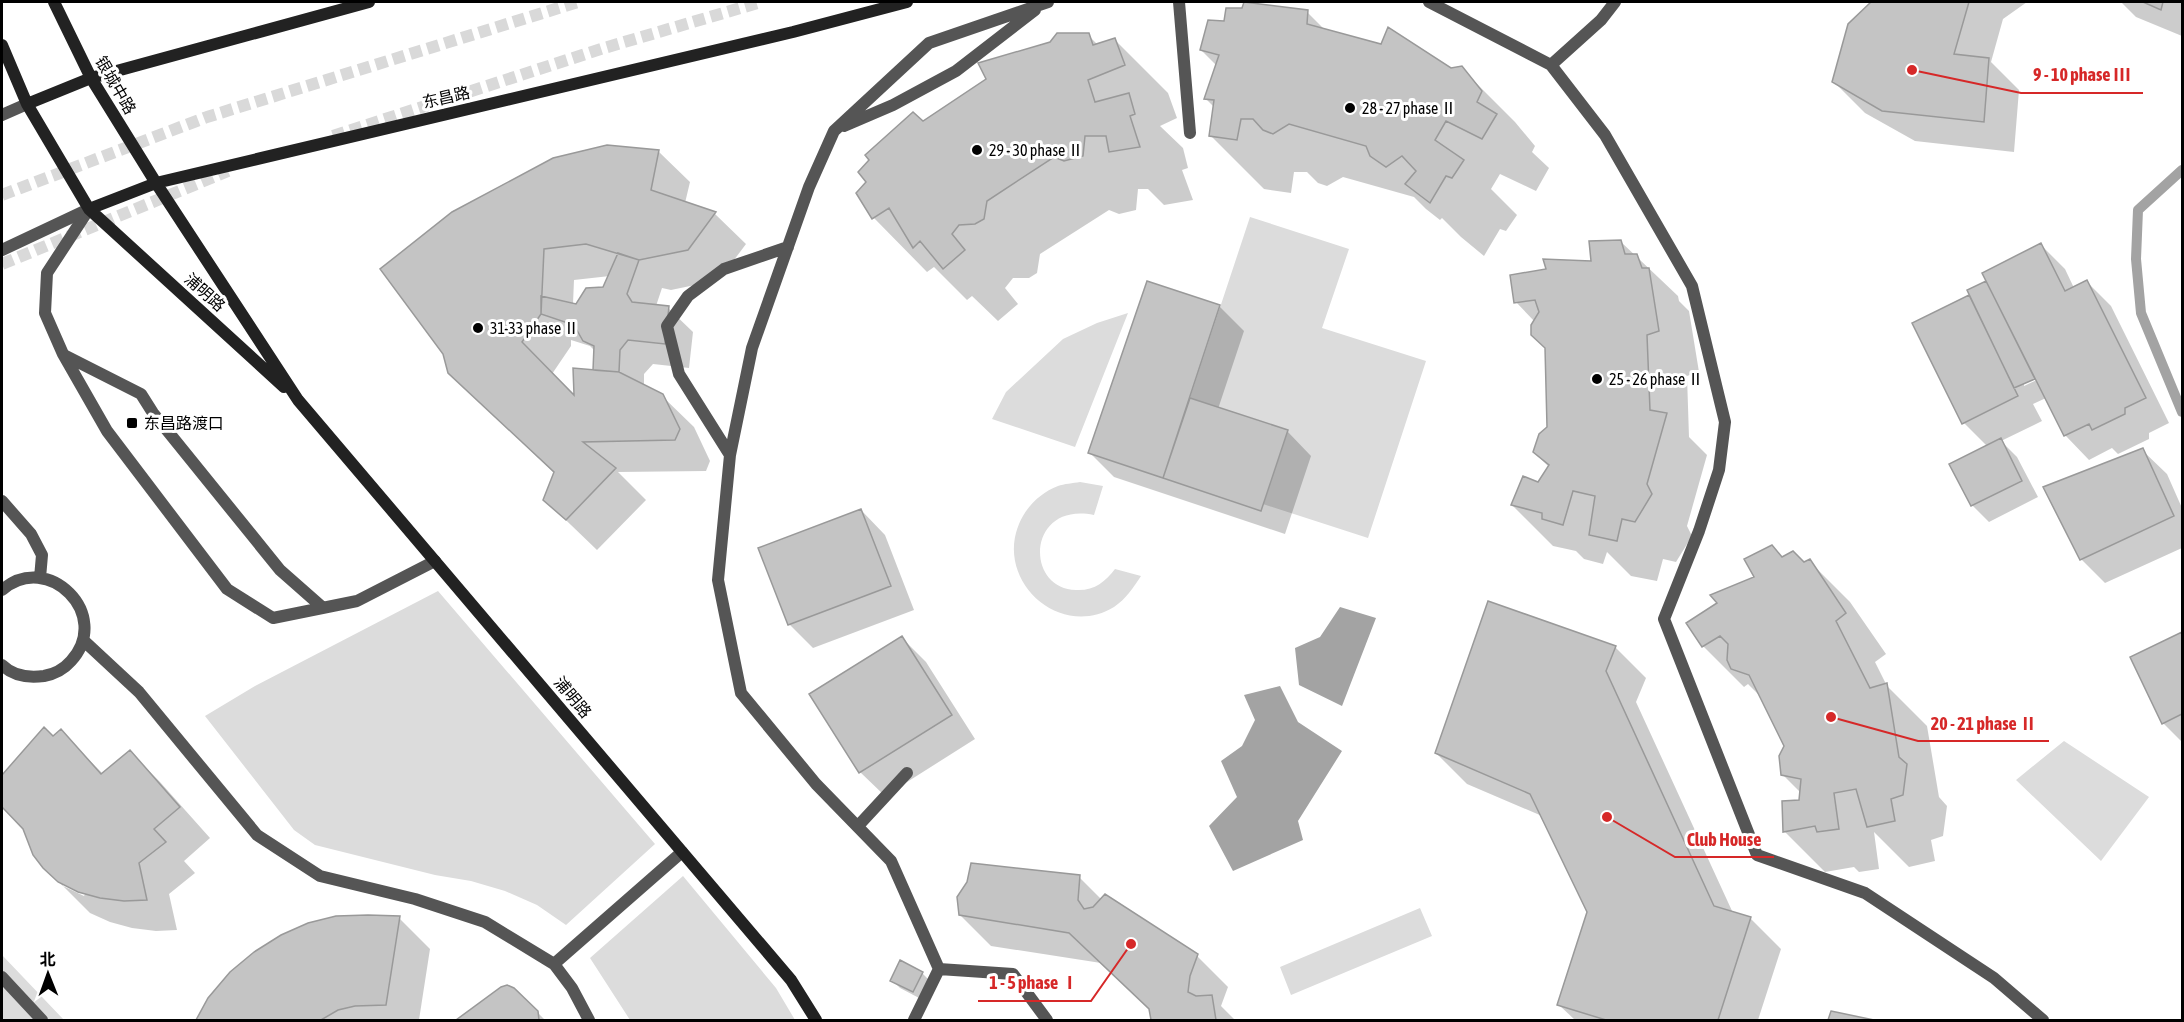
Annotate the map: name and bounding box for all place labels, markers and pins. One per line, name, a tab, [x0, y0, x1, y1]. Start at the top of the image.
callout: 9 - 10 phase Ⅲ	[2021, 57, 2143, 93]
place label: 28 - 27 phase Ⅱ	[1362, 99, 1457, 118]
marker: 28 - 27 phase Ⅱ	[1343, 101, 1357, 115]
place label: 29 - 30 phase Ⅱ	[989, 141, 1084, 160]
marker: 29 - 30 phase Ⅱ	[970, 143, 984, 157]
place label: 31-33 phase Ⅱ	[490, 319, 579, 338]
marker: 31-33 phase Ⅱ	[471, 321, 485, 335]
place label: 25 - 26 phase Ⅱ	[1609, 370, 1704, 389]
marker: 25 - 26 phase Ⅱ	[1590, 372, 1604, 386]
place label: 东昌路渡口	[144, 414, 224, 432]
marker: 东昌路渡口	[125, 416, 139, 430]
callout: 20 - 21 phase Ⅱ	[1918, 705, 2049, 741]
callout: Club House	[1675, 821, 1774, 857]
callout: 1 - 5 phase Ⅰ	[978, 965, 1091, 1001]

